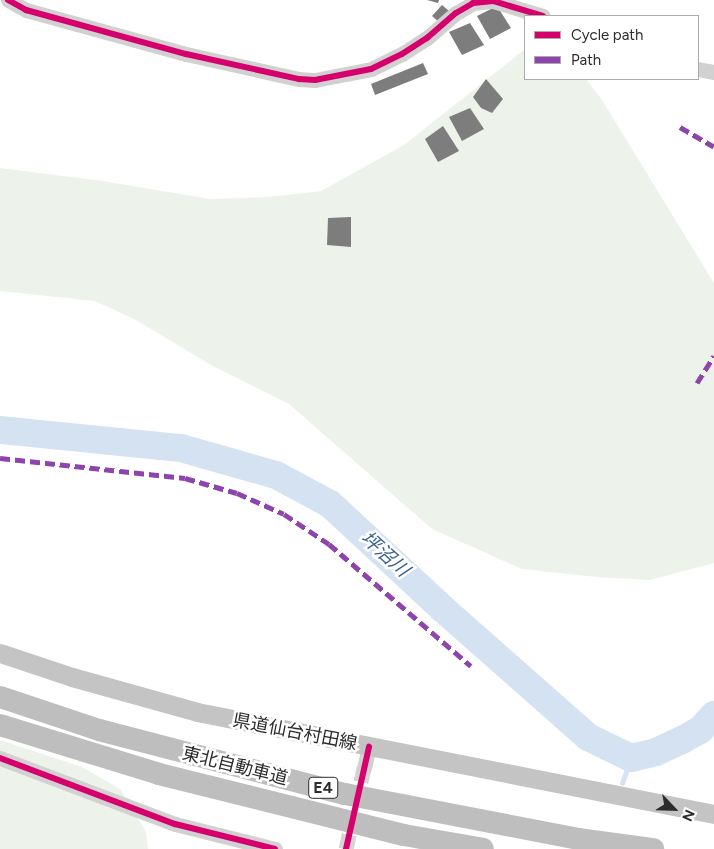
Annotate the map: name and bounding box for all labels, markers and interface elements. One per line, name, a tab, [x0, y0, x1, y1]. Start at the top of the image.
legend	[524, 15, 699, 80]
text: Cycle path	[571, 26, 643, 44]
text: Path	[571, 51, 601, 69]
water label: 坪沼川	[356, 526, 414, 582]
street label: 県道仙台村田線	[231, 709, 359, 755]
street label: 東北自動車道	[180, 742, 290, 790]
road number: E4	[308, 774, 338, 801]
north arrow	[649, 784, 699, 834]
text: N	[678, 807, 698, 824]

